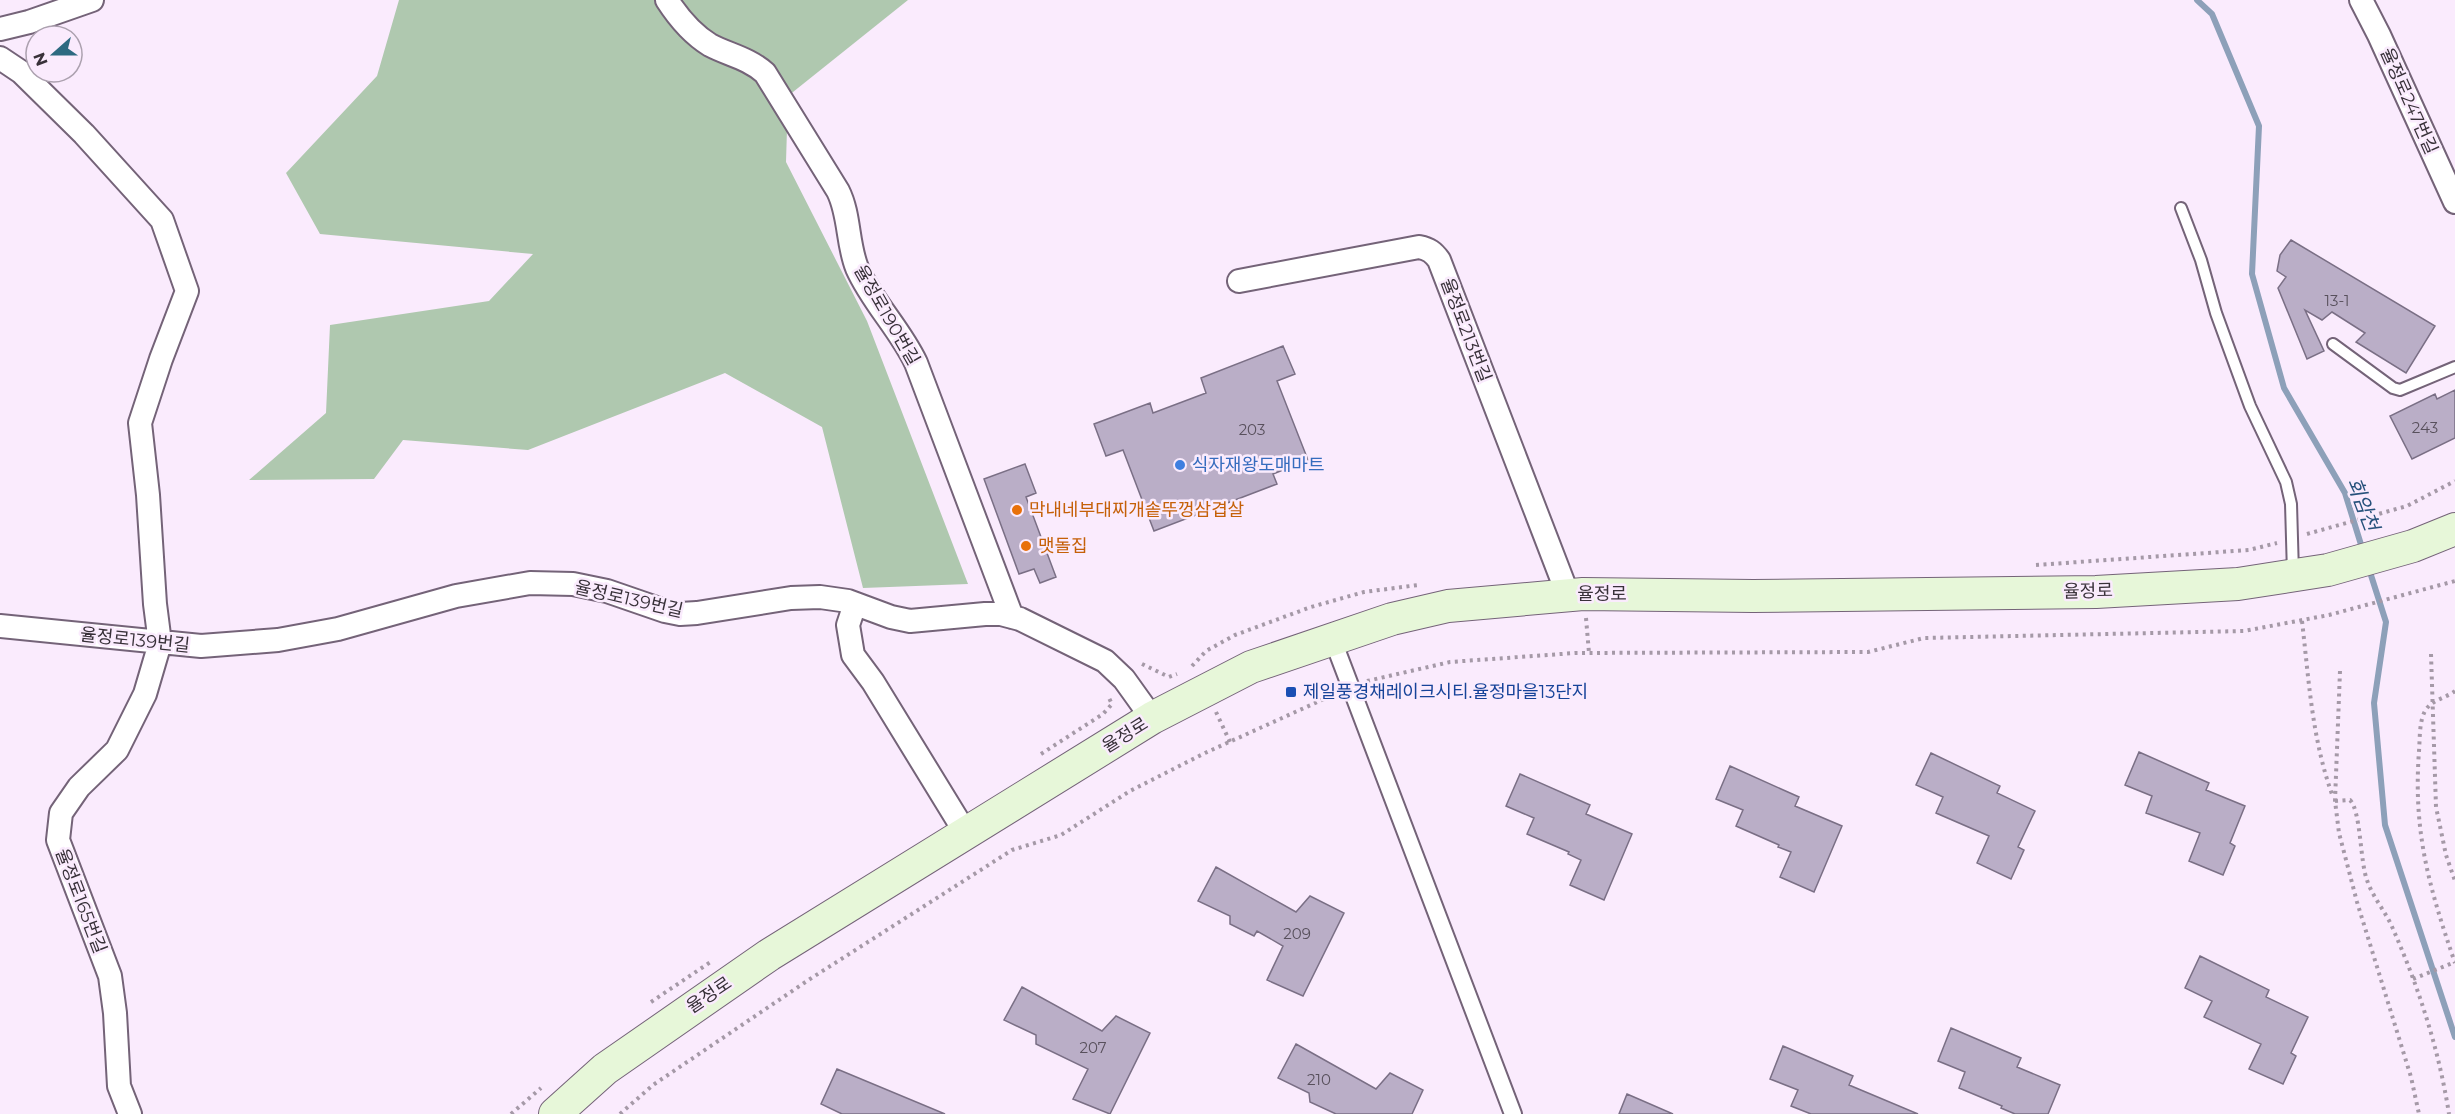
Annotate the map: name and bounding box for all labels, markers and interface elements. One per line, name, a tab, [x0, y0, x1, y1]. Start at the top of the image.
north arrow	[24, 24, 84, 84]
street label: 율정로247번길	[2376, 44, 2442, 158]
text: N	[29, 50, 52, 69]
street label: 율정로190번길	[849, 261, 925, 369]
street label: 율정로213번길	[1436, 275, 1496, 385]
house number: 13-1	[2325, 291, 2349, 310]
house number: 243	[2412, 418, 2438, 437]
house number: 203	[1239, 420, 1265, 439]
place label: 식자재왕도매마트	[1192, 454, 1324, 476]
marker: 식자재왕도매마트	[1173, 458, 1187, 472]
water label: 회암천	[2342, 474, 2385, 536]
place label: 막내네부대찌개솥뚜껑삼겹살	[1029, 499, 1244, 521]
marker: 막내네부대찌개솥뚜껑삼겹살	[1010, 503, 1024, 517]
place label: 맷돌집	[1038, 535, 1088, 557]
marker: 맷돌집	[1019, 539, 1033, 553]
street label: 율정로139번길	[573, 576, 685, 622]
street label: 율정로	[2063, 580, 2113, 602]
street label: 율정로	[1577, 583, 1627, 605]
street label: 율정로139번길	[79, 623, 191, 657]
place label: 제일풍경채레이크시티.율정마을13단지	[1303, 681, 1588, 703]
marker: 제일풍경채레이크시티.율정마을13단지	[1284, 685, 1298, 699]
street label: 율정로	[1098, 713, 1152, 757]
street label: 율정로165번길	[51, 845, 111, 957]
house number: 209	[1283, 924, 1311, 943]
street label: 율정로	[682, 972, 736, 1018]
house number: 207	[1079, 1038, 1107, 1057]
house number: 210	[1307, 1070, 1331, 1089]

